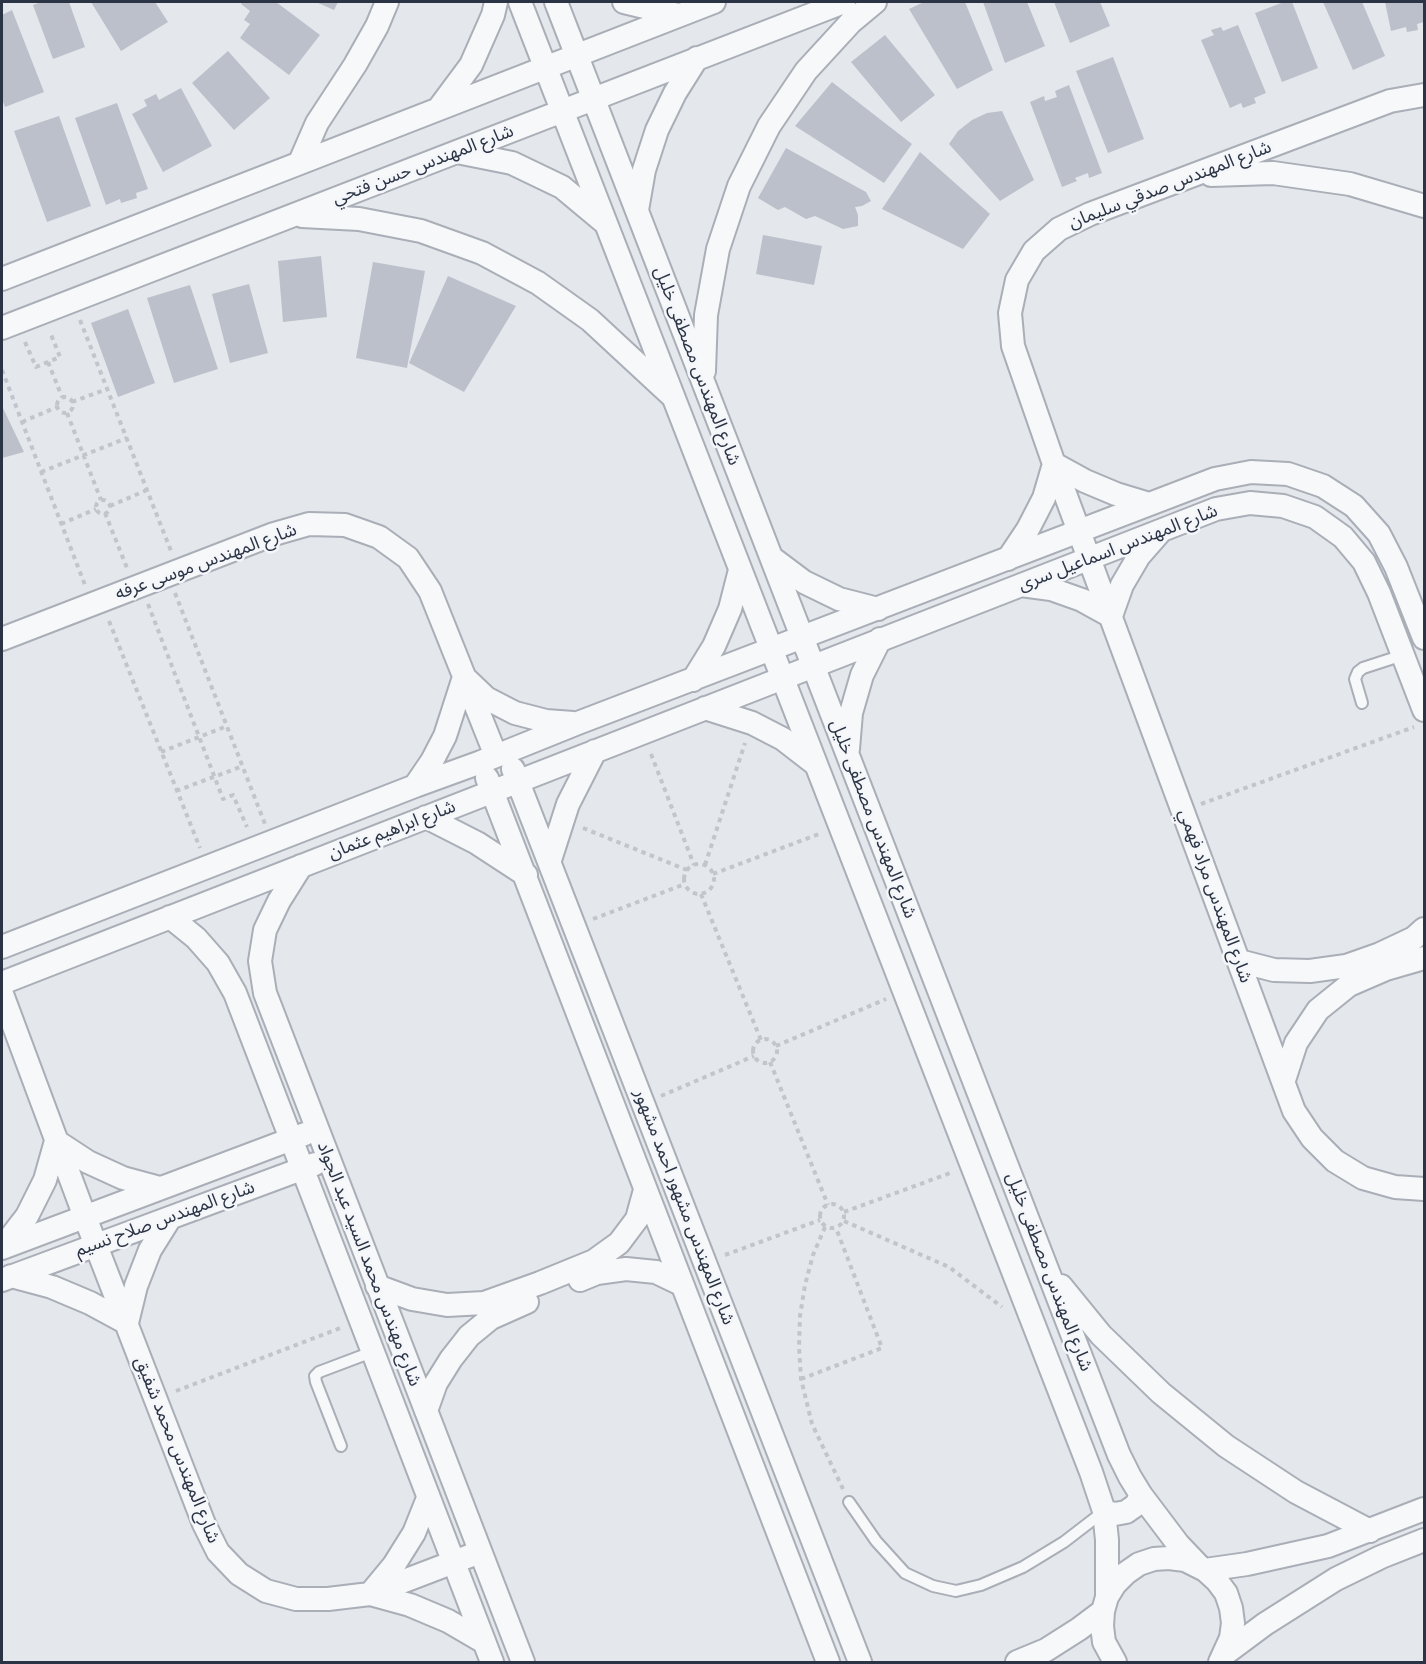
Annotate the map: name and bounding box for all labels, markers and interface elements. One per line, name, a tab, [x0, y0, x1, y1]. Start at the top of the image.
street label: شارع المهندس حسن فتحي	[329, 120, 517, 210]
street label: شارع المهندس صدقي سليمان	[1066, 136, 1274, 234]
street label: شارع المهندس مصطفى خليل	[649, 264, 745, 468]
street label: شارع المهندس اسماعيل سرى	[1015, 500, 1221, 596]
street label: شارع المهندس موسى عرفه	[112, 519, 300, 605]
street label: شارع المهندس مصطفى خليل	[825, 717, 921, 921]
street label: شارع ابراهيم عثمان	[325, 796, 459, 864]
street label: شارع المهندس مراد فهمي	[1173, 806, 1257, 986]
street label: شارع المهندس مشهور احمد مشهور	[629, 1086, 739, 1328]
street label: شارع مهندس محمد السيد عبد الجواد	[312, 1138, 426, 1390]
street label: شارع المهندس مصطفى خليل	[1001, 1170, 1097, 1374]
street label: شارع المهندس صلاح نسيم	[72, 1176, 258, 1262]
street label: شارع المهندس محمد شفيق	[130, 1354, 224, 1546]

